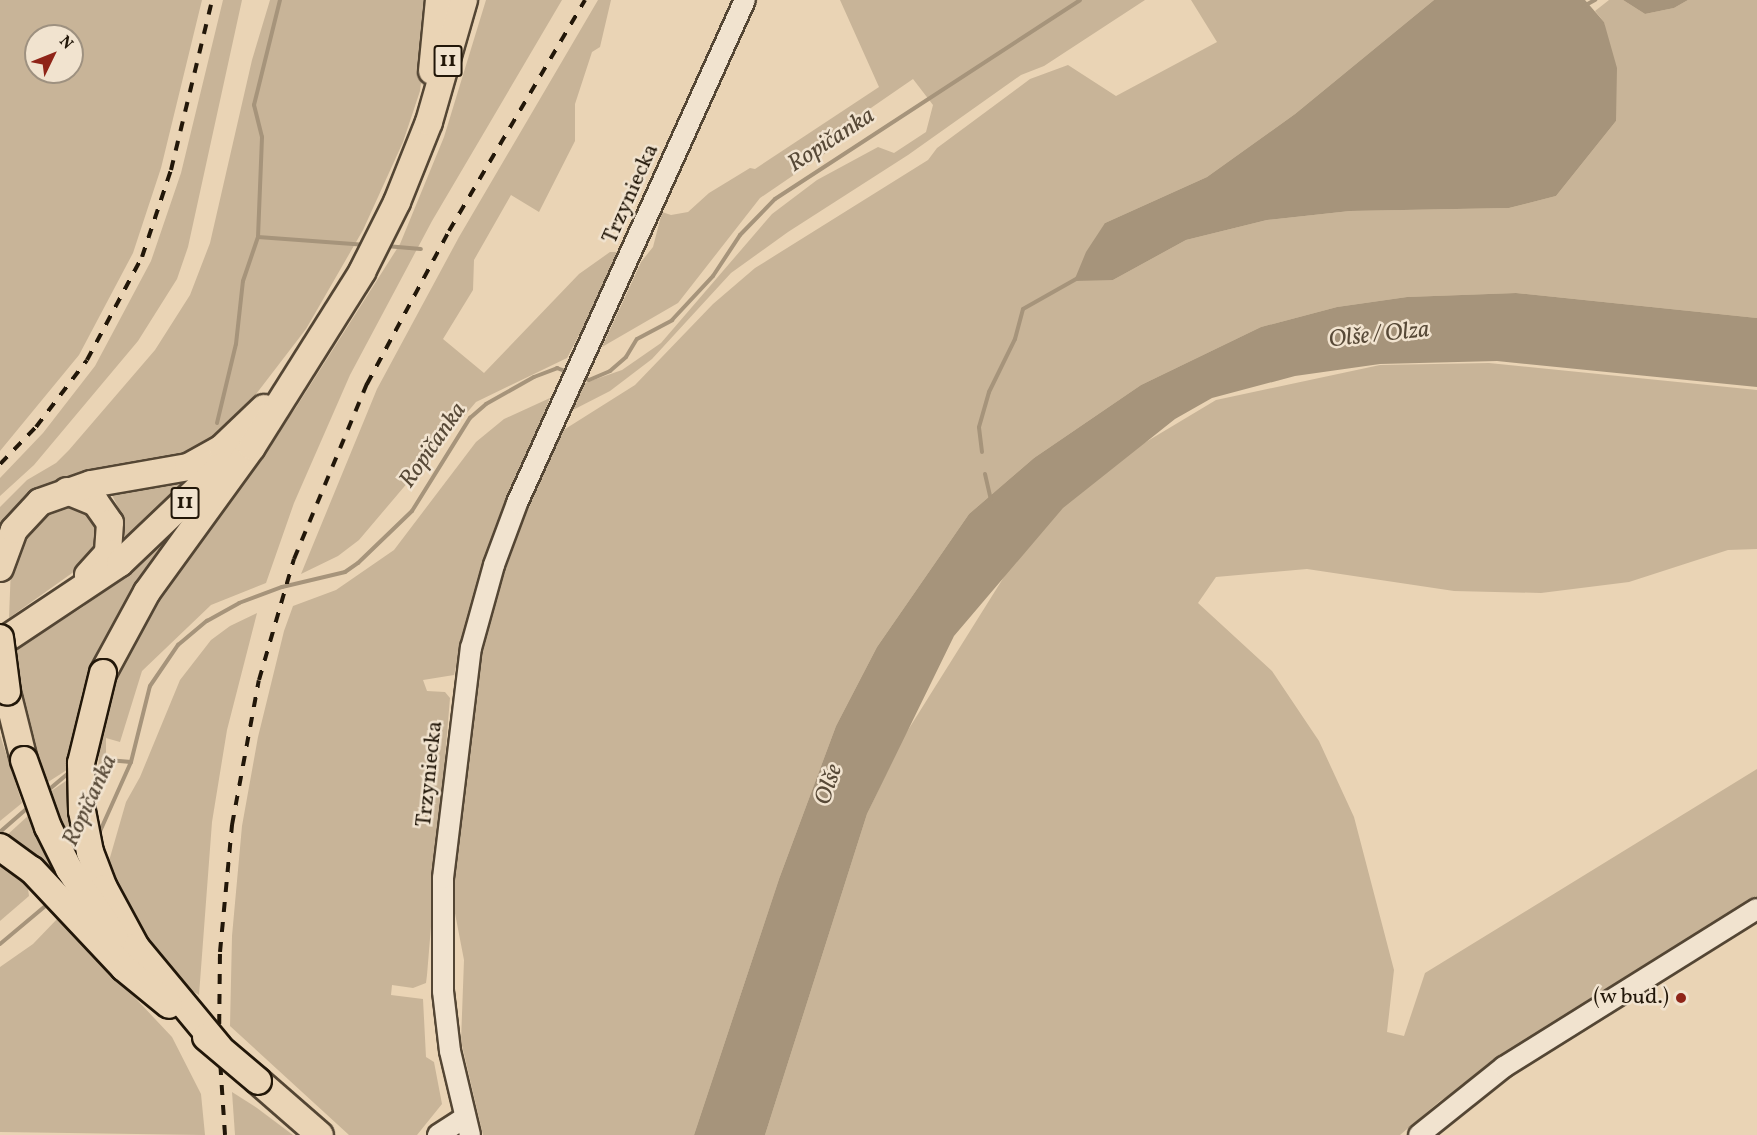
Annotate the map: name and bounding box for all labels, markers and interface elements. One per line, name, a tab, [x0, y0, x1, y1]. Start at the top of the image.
north arrow	[24, 24, 84, 84]
text: N	[54, 31, 78, 55]
road number: 11	[433, 43, 463, 79]
water label: Ropičanka	[783, 102, 881, 180]
street label: Trzyniecka	[597, 140, 665, 248]
water label: Olše / Olza	[1327, 316, 1431, 356]
water label: Ropičanka	[394, 398, 474, 494]
road number: 11	[170, 485, 200, 521]
street label: Trzyniecka	[411, 720, 449, 828]
water label: Ropičanka	[57, 751, 125, 851]
water label: Olše	[810, 761, 850, 809]
place label: (w bud.)	[1593, 985, 1669, 1011]
marker: (w bud.)	[1674, 991, 1688, 1005]

